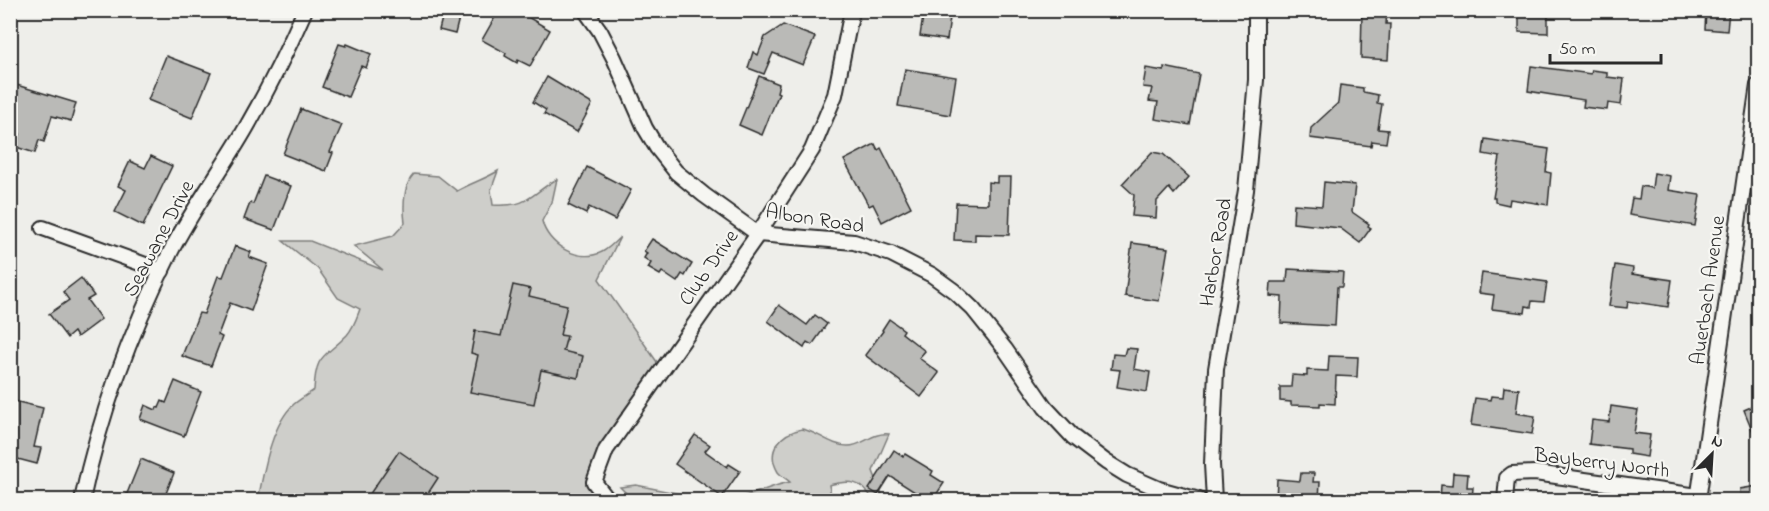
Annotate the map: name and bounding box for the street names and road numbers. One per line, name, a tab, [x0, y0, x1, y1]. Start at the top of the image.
street label: Seawane Drive	[116, 175, 203, 303]
street label: Harbor Road	[1193, 196, 1241, 309]
street label: Albon Road	[763, 197, 866, 243]
street label: Auerbach Avenue	[1684, 213, 1734, 367]
street label: Club Drive	[672, 223, 747, 312]
street label: Bayberry North	[1531, 441, 1671, 489]

